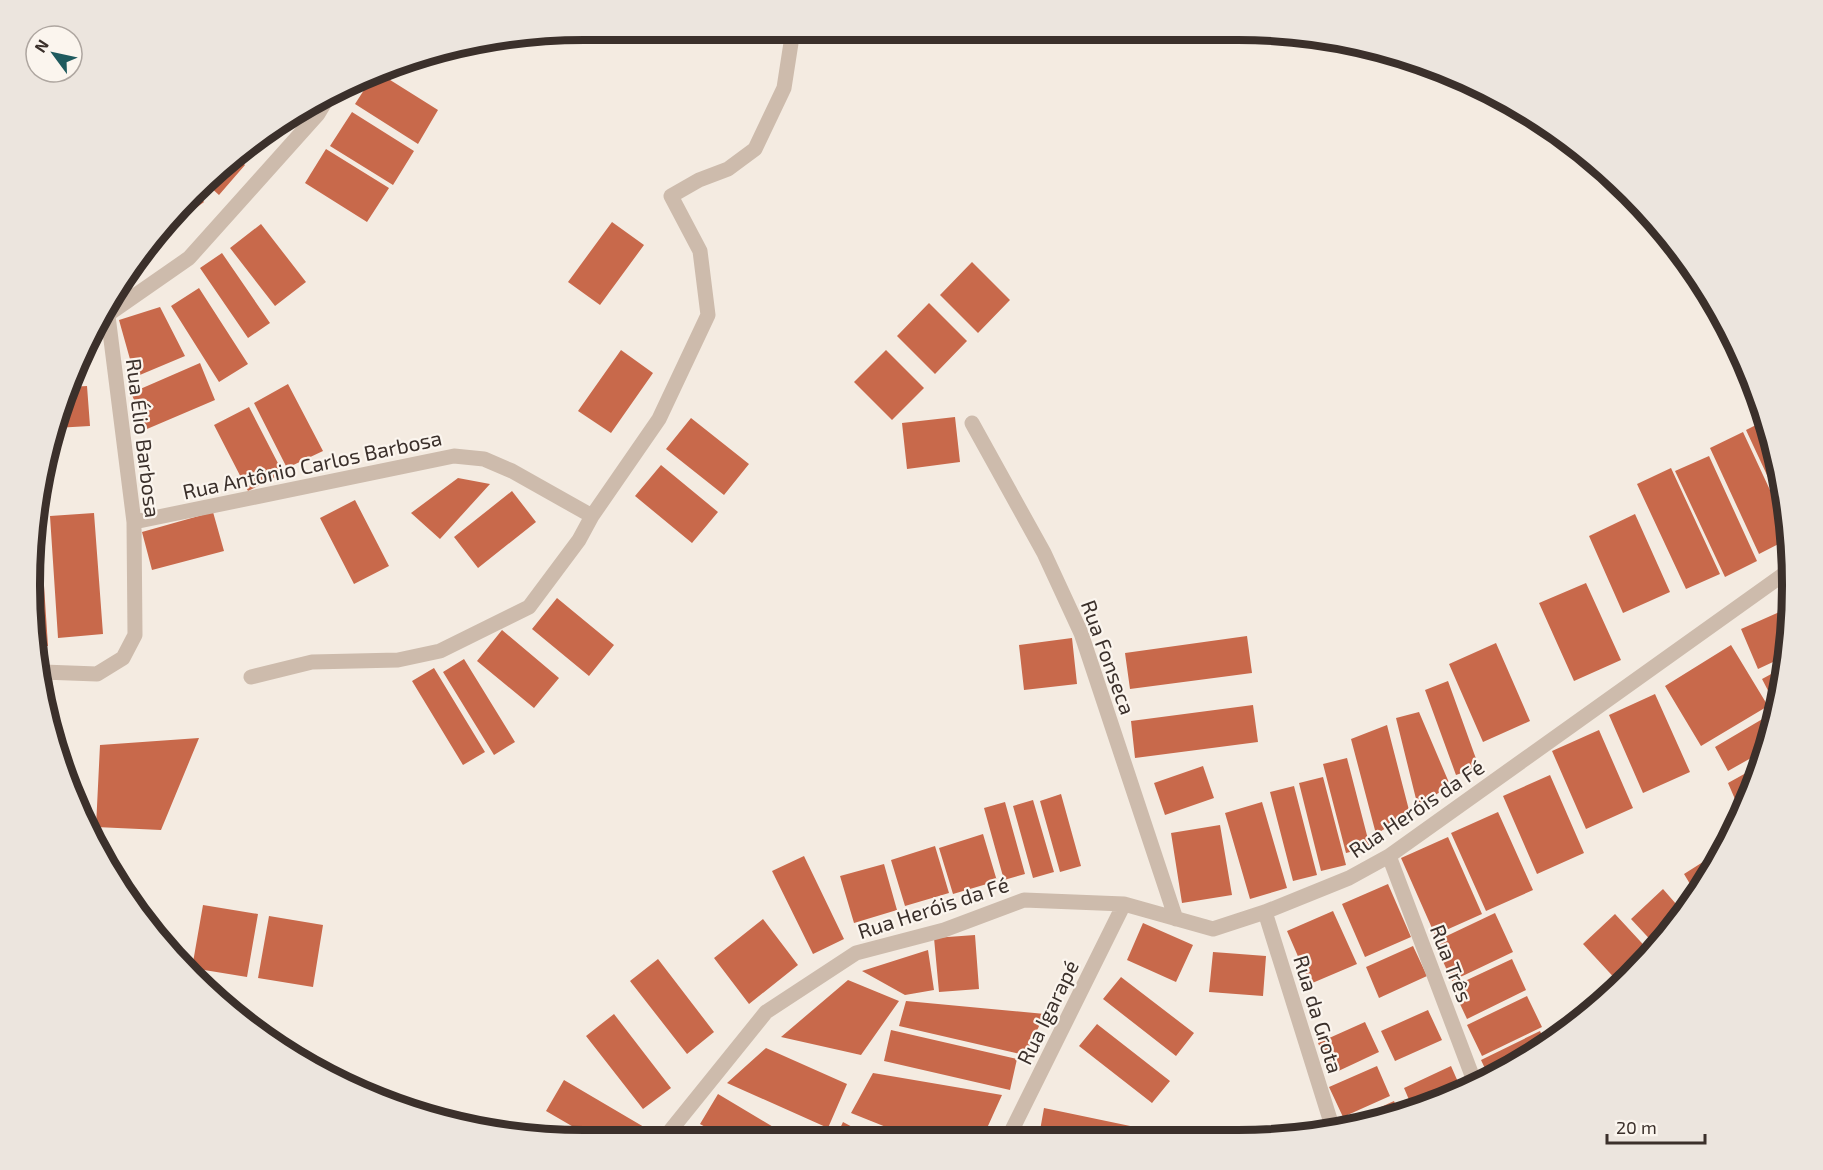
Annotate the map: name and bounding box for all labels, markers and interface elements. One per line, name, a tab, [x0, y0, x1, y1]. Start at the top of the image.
north arrow	[24, 24, 84, 84]
text: N	[30, 36, 52, 56]
street label: Rua Élio Barbosa	[122, 357, 166, 519]
street label: Rua Antônio Carlos Barbosa	[180, 424, 444, 504]
street label: Rua Fonseca	[1077, 596, 1141, 718]
street label: Rua Heróis da Fé	[1344, 754, 1488, 862]
street label: Rua Heróis da Fé	[854, 871, 1012, 943]
street label: Rua Três	[1426, 921, 1478, 1005]
street label: Rua da Grota	[1289, 952, 1349, 1076]
street label: Rua Igarapé	[1011, 956, 1083, 1068]
scale bar	[1607, 1107, 1704, 1145]
text: 20 m	[1616, 1116, 1657, 1138]

